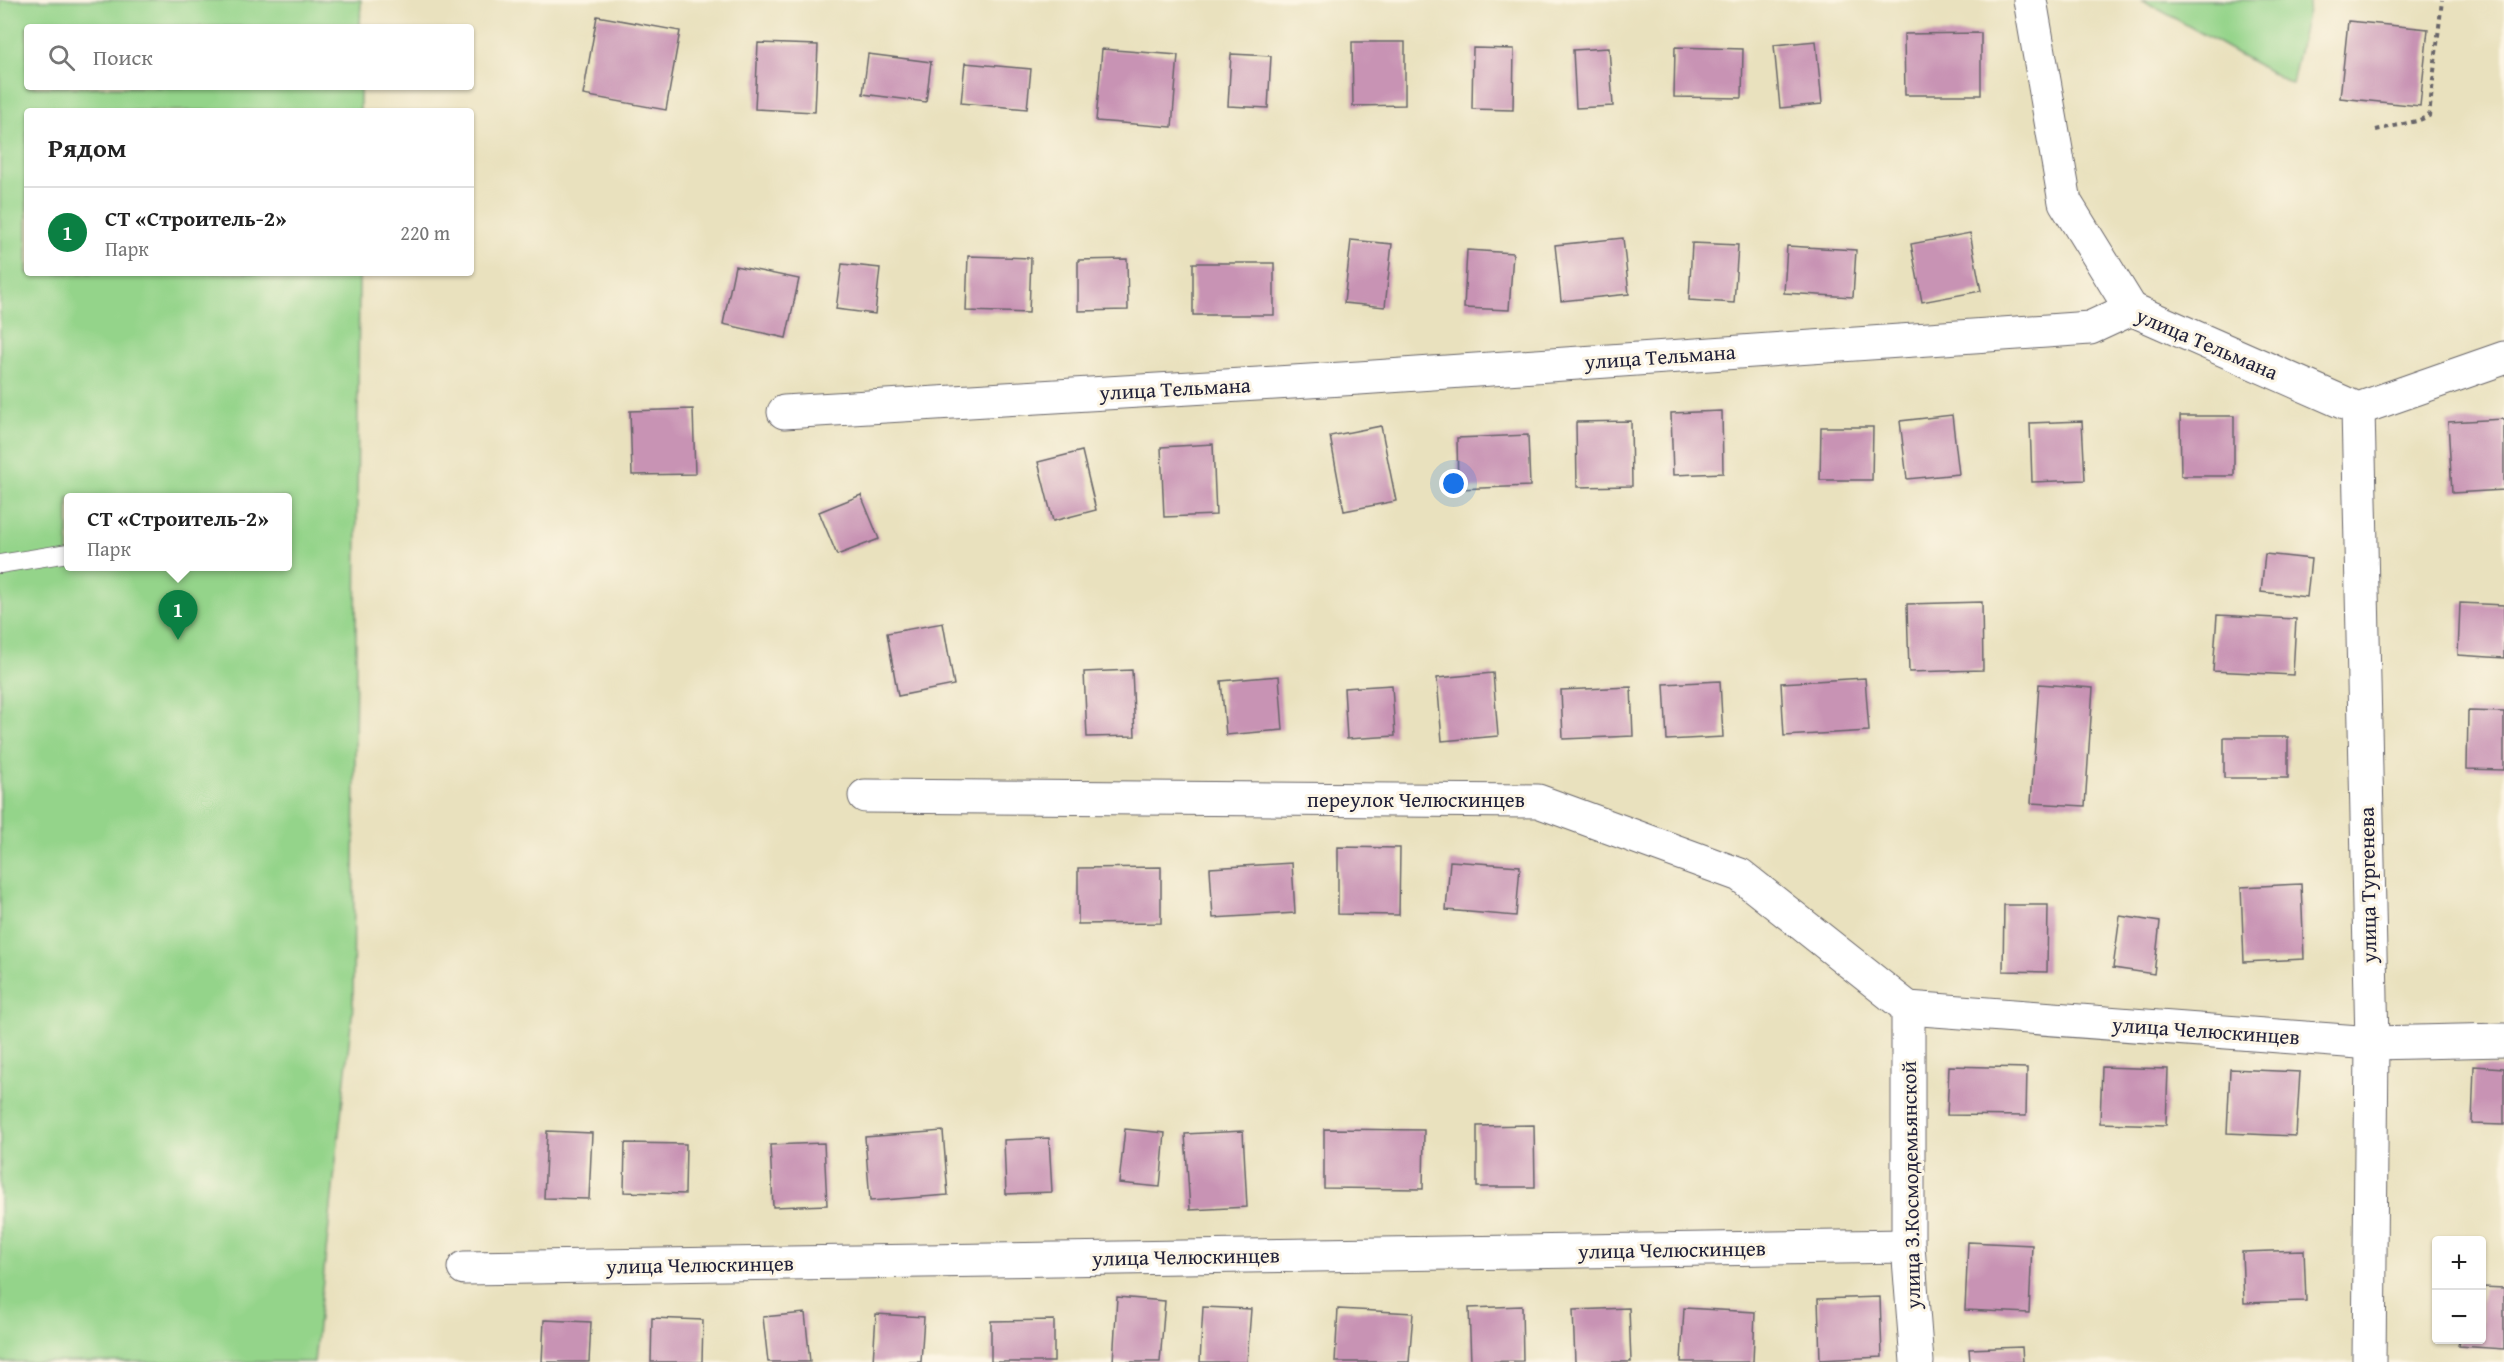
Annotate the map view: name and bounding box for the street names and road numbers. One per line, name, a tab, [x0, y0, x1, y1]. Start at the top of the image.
street label: улица Тельмана	[2130, 299, 2283, 387]
street label: улица Тельмана	[1582, 336, 1737, 377]
street label: улица Тельмана	[1097, 369, 1251, 408]
street label: переулок Челюскинцев	[1307, 784, 1525, 815]
street label: улица Тургенева	[2351, 807, 2384, 964]
street label: улица Челюскинцев	[2110, 1008, 2301, 1053]
street label: улица З.Космодемьянской	[1893, 1061, 1928, 1310]
street label: улица Челюскинцев	[1577, 1232, 1766, 1267]
street label: улица Челюскинцев	[1091, 1239, 1280, 1274]
street label: улица Челюскинцев	[605, 1247, 794, 1282]

